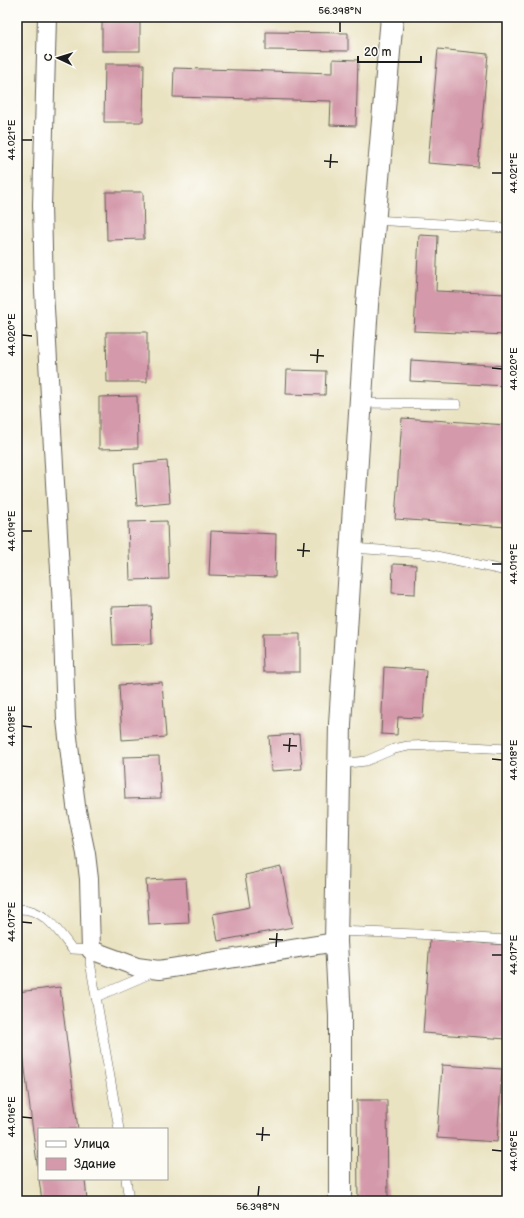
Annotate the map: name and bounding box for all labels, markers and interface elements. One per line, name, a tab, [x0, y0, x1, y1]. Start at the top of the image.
text: 56.398°N	[318, 5, 362, 17]
north arrow	[38, 38, 78, 78]
scale bar	[358, 38, 421, 64]
text: 20 m	[364, 45, 391, 60]
text: С	[42, 53, 55, 62]
text: 44.021°E	[6, 119, 18, 160]
text: 44.021°E	[508, 152, 520, 193]
text: 44.020°E	[6, 313, 18, 357]
text: 44.020°E	[508, 347, 520, 391]
text: 44.019°E	[6, 510, 18, 551]
text: 44.019°E	[508, 543, 520, 584]
text: 44.018°E	[6, 705, 18, 746]
text: 44.018°E	[508, 739, 520, 780]
text: 44.017°E	[6, 902, 18, 942]
text: 44.017°E	[508, 935, 520, 975]
text: 44.016°E	[6, 1096, 18, 1138]
legend	[38, 1128, 168, 1180]
text: 44.016°E	[508, 1130, 520, 1172]
text: Улица	[74, 1137, 110, 1152]
text: Здание	[74, 1157, 116, 1172]
text: 56.398°N	[236, 1201, 280, 1213]

